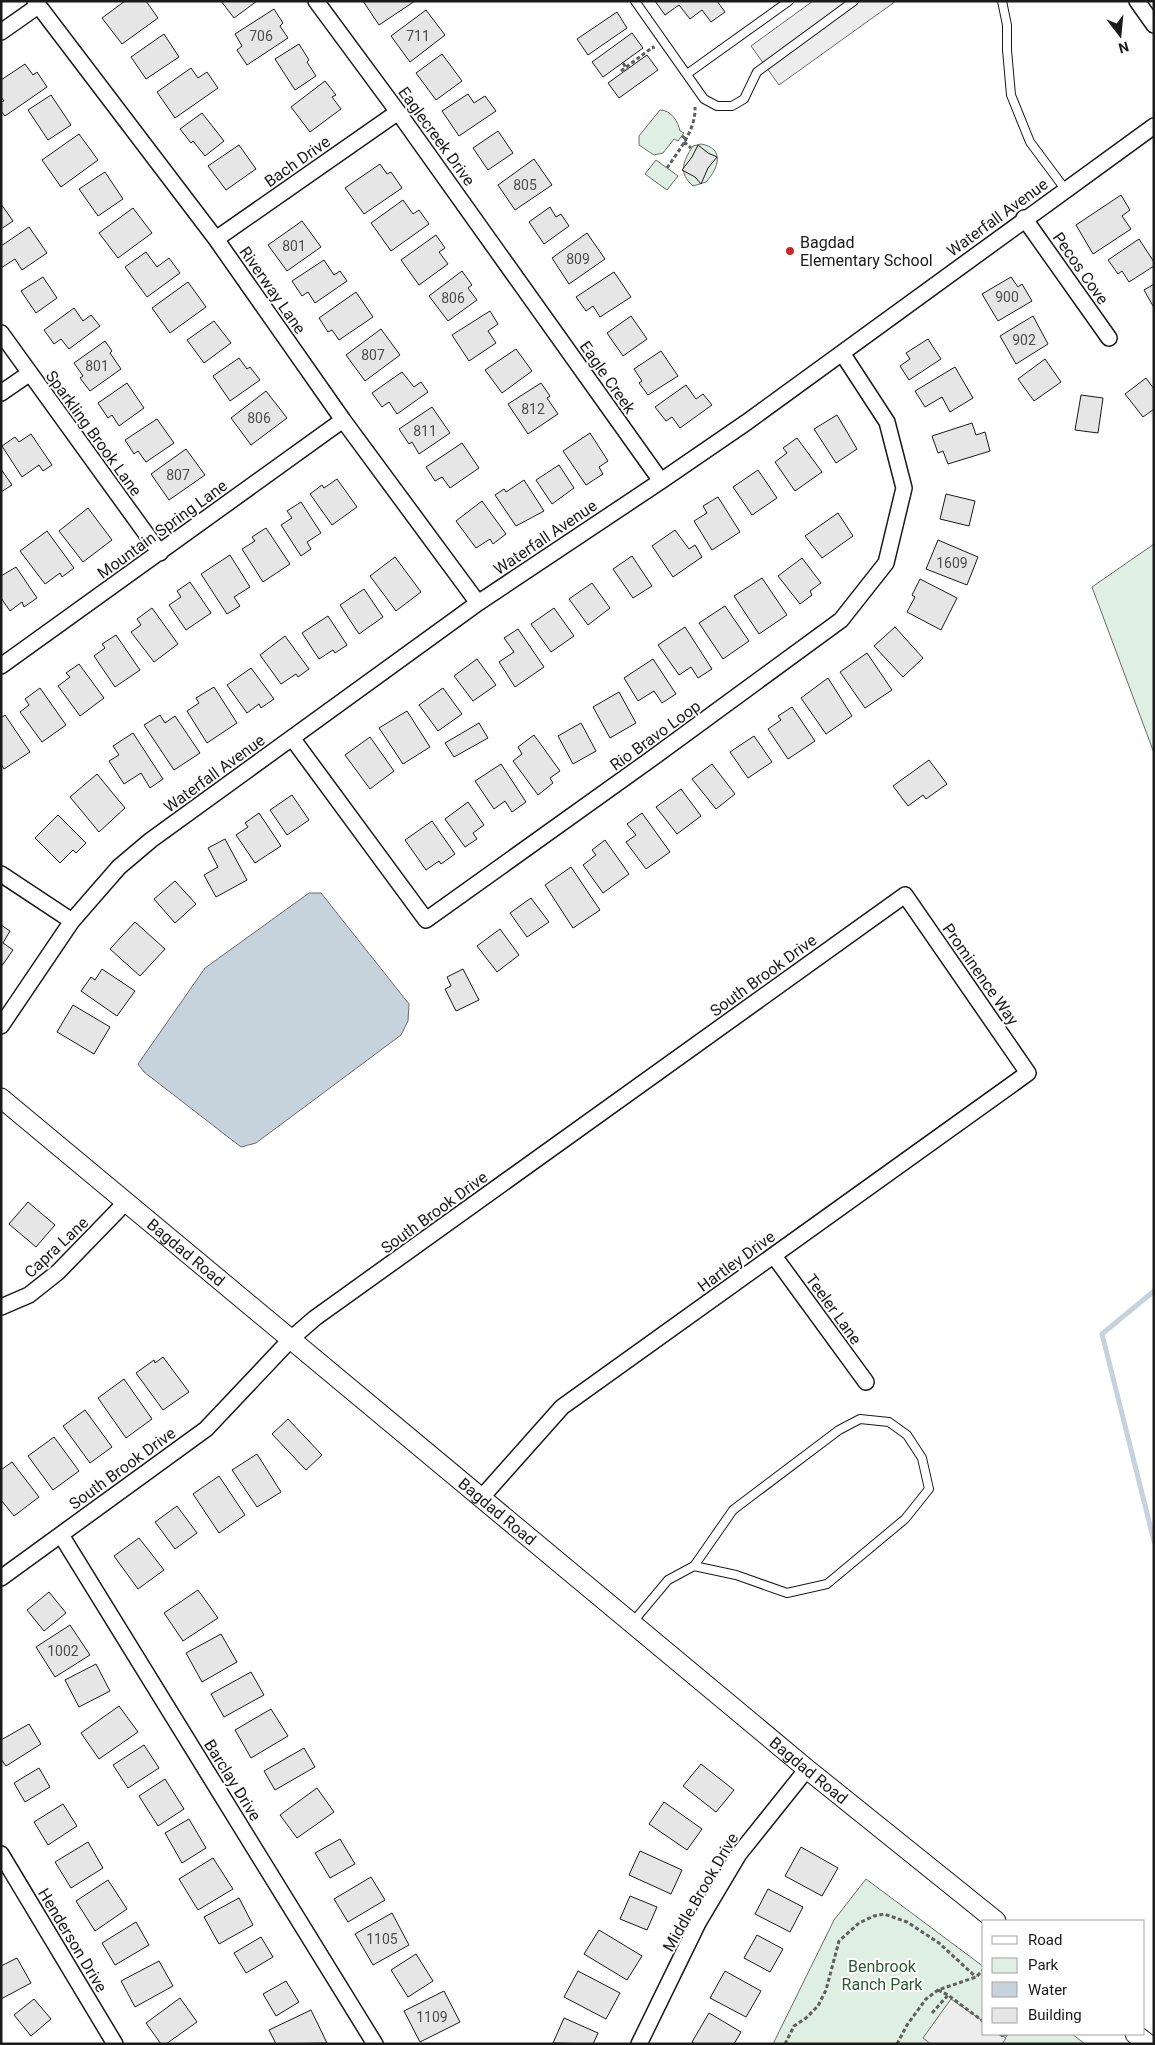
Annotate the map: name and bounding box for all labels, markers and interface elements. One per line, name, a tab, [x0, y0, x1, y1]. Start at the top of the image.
north arrow	[1095, 10, 1145, 60]
house number: 706	[249, 28, 273, 44]
house number: 711	[406, 28, 430, 44]
text: N	[1117, 38, 1131, 57]
street label: Eaglecreek Drive	[394, 83, 479, 190]
street label: Bach Drive	[261, 132, 334, 191]
street label: Waterfall Avenue	[943, 174, 1052, 260]
house number: 805	[513, 177, 537, 193]
street label: Pecos Cove	[1049, 229, 1112, 308]
place label: Bagdad Elementary School	[800, 233, 933, 270]
house number: 801	[282, 238, 306, 254]
street label: Riverway Lane	[235, 243, 310, 338]
marker: Bagdad Elementary School	[784, 245, 796, 257]
house number: 809	[566, 251, 590, 267]
house number: 900	[995, 289, 1019, 305]
house number: 806	[441, 290, 465, 306]
house number: 902	[1012, 332, 1036, 348]
street label: Eagle Creek	[576, 337, 640, 418]
house number: 807	[361, 347, 385, 363]
house number: 801	[85, 358, 109, 374]
street label: Sparkling Brook Lane	[42, 367, 146, 500]
house number: 812	[521, 401, 545, 417]
house number: 806	[247, 410, 271, 426]
house number: 811	[413, 423, 437, 439]
house number: 807	[166, 467, 190, 483]
street label: Mountain Spring Lane	[94, 476, 231, 583]
street label: Waterfall Avenue	[490, 496, 600, 579]
house number: 1609	[936, 555, 968, 571]
street label: Rio Bravo Loop	[606, 696, 704, 775]
street label: Waterfall Avenue	[160, 730, 269, 816]
street label: Prominence Way	[939, 920, 1023, 1029]
street label: South Brook Drive	[706, 930, 820, 1020]
street label: South Brook Drive	[377, 1167, 491, 1257]
street label: Capra Lane	[20, 1213, 92, 1282]
street label: Bagdad Road	[143, 1215, 229, 1290]
street label: Hartley Drive	[694, 1227, 779, 1296]
street label: Teeler Lane	[802, 1270, 865, 1348]
street label: South Brook Drive	[65, 1423, 179, 1513]
street label: Bagdad Road	[455, 1474, 540, 1549]
house number: 1002	[47, 1643, 79, 1659]
street label: Bagdad Road	[766, 1733, 851, 1808]
street label: Barclay Drive	[200, 1736, 265, 1824]
street label: Middle Brook Drive	[659, 1830, 742, 1955]
street label: Henderson Drive	[34, 1885, 111, 1996]
legend	[982, 1920, 1145, 2035]
house number: 1105	[366, 1931, 398, 1947]
text: Road	[1028, 1931, 1062, 1949]
text: Park	[1028, 1956, 1059, 1974]
park label: Benbrook Ranch Park	[842, 1957, 923, 1994]
text: Water	[1028, 1981, 1067, 1999]
text: Building	[1028, 2006, 1082, 2024]
house number: 1109	[416, 2009, 448, 2025]

